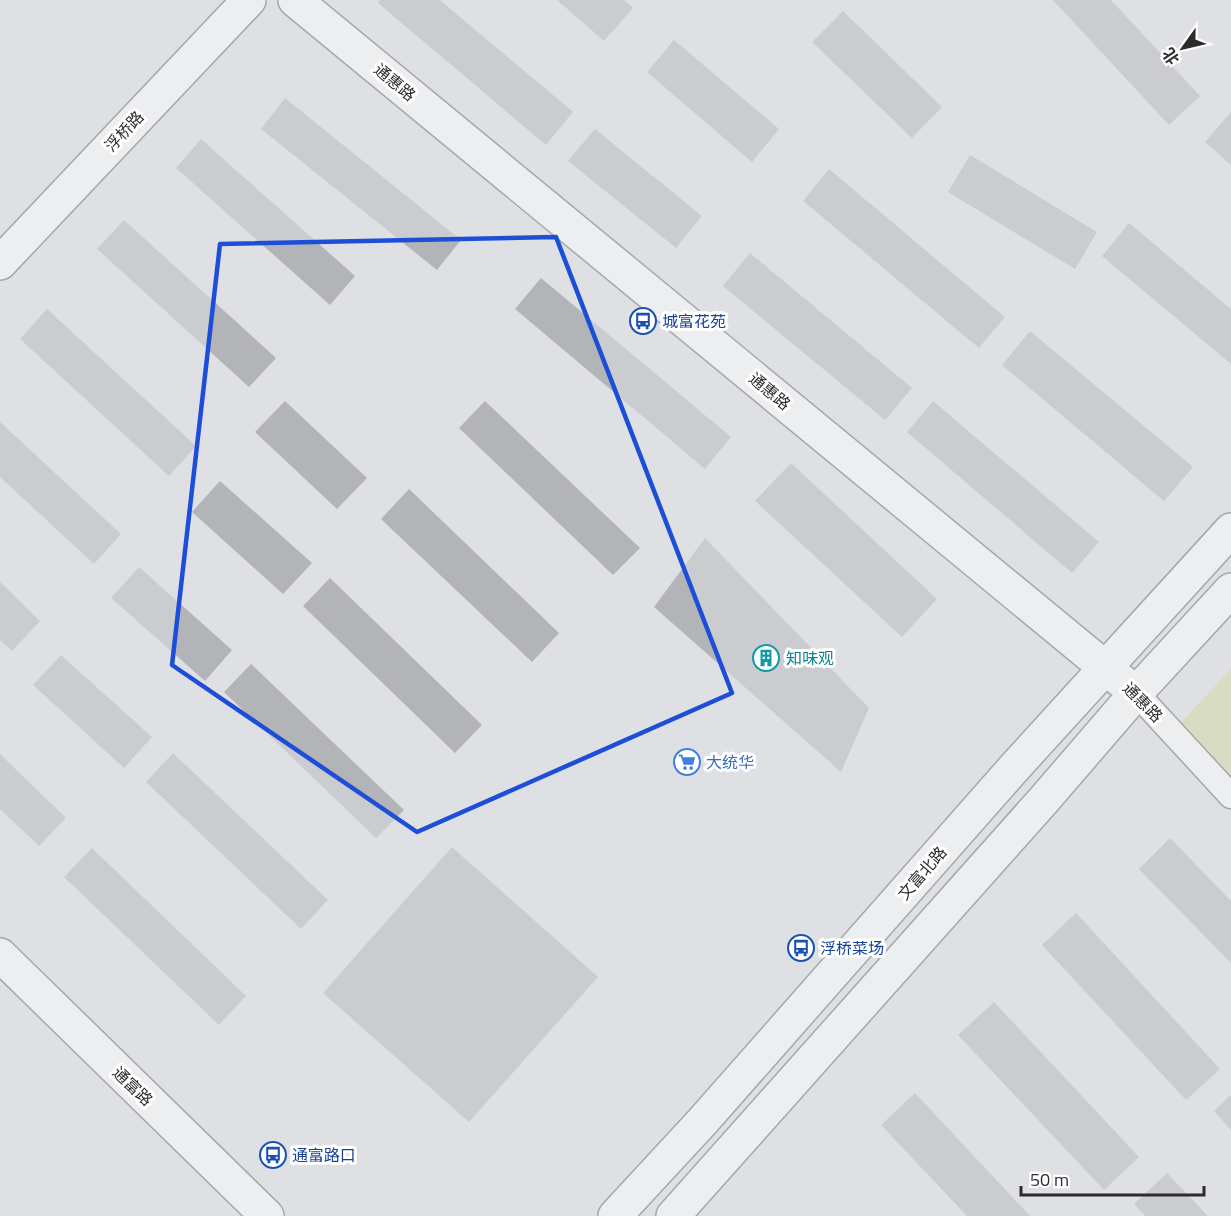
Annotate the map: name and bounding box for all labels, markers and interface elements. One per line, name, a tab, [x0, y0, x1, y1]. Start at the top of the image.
north arrow	[1153, 18, 1213, 78]
text: 北	[1156, 43, 1185, 70]
street label: 通惠路	[369, 57, 421, 107]
street label: 浮桥路	[99, 105, 149, 157]
bus stop icon: 城富花苑	[628, 306, 658, 336]
place label: 城富花苑	[662, 309, 726, 333]
street label: 通惠路	[744, 366, 796, 416]
building icon: 知味观	[751, 643, 781, 673]
place label: 知味观	[786, 646, 834, 670]
street label: 通惠路	[1118, 677, 1168, 727]
supermarket icon: 大统华	[672, 747, 702, 777]
place label: 大统华	[706, 750, 754, 774]
street label: 文富北路	[892, 841, 952, 905]
bus stop icon: 浮桥菜场	[786, 933, 816, 963]
place label: 浮桥菜场	[820, 936, 884, 960]
street label: 通富路	[107, 1061, 159, 1111]
bus stop icon: 通富路口	[258, 1140, 288, 1170]
place label: 通富路口	[292, 1143, 356, 1167]
scale bar	[1021, 1159, 1204, 1197]
text: 50 m	[1030, 1166, 1069, 1193]

